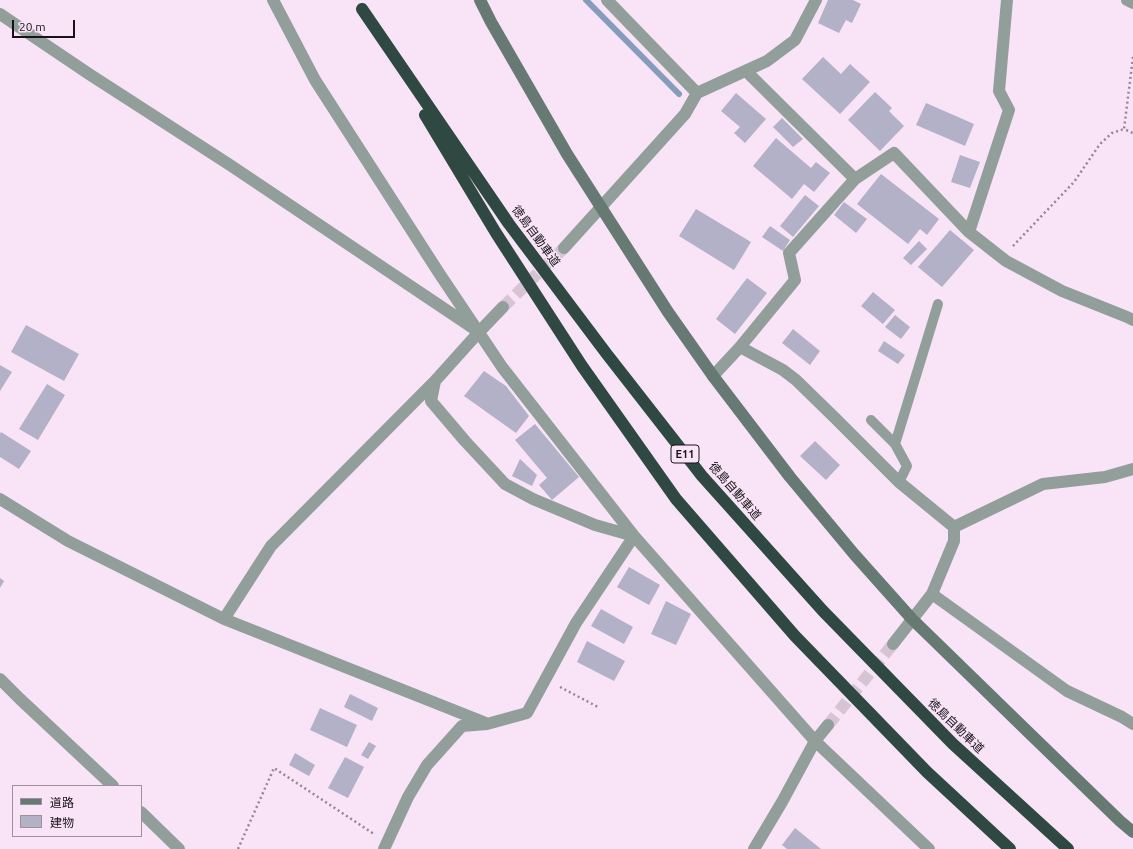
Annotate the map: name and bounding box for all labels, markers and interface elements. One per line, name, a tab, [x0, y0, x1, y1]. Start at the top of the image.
scale bar	[14, 12, 77, 38]
text: 20 m	[19, 20, 46, 33]
street label: 徳島自動車道	[509, 203, 563, 269]
road number: E11	[671, 445, 699, 463]
street label: 徳島自動車道	[706, 459, 764, 523]
street label: 徳島自動車道	[925, 696, 987, 756]
legend	[12, 785, 142, 837]
text: 道路	[50, 796, 74, 809]
text: 建物	[50, 816, 74, 829]

